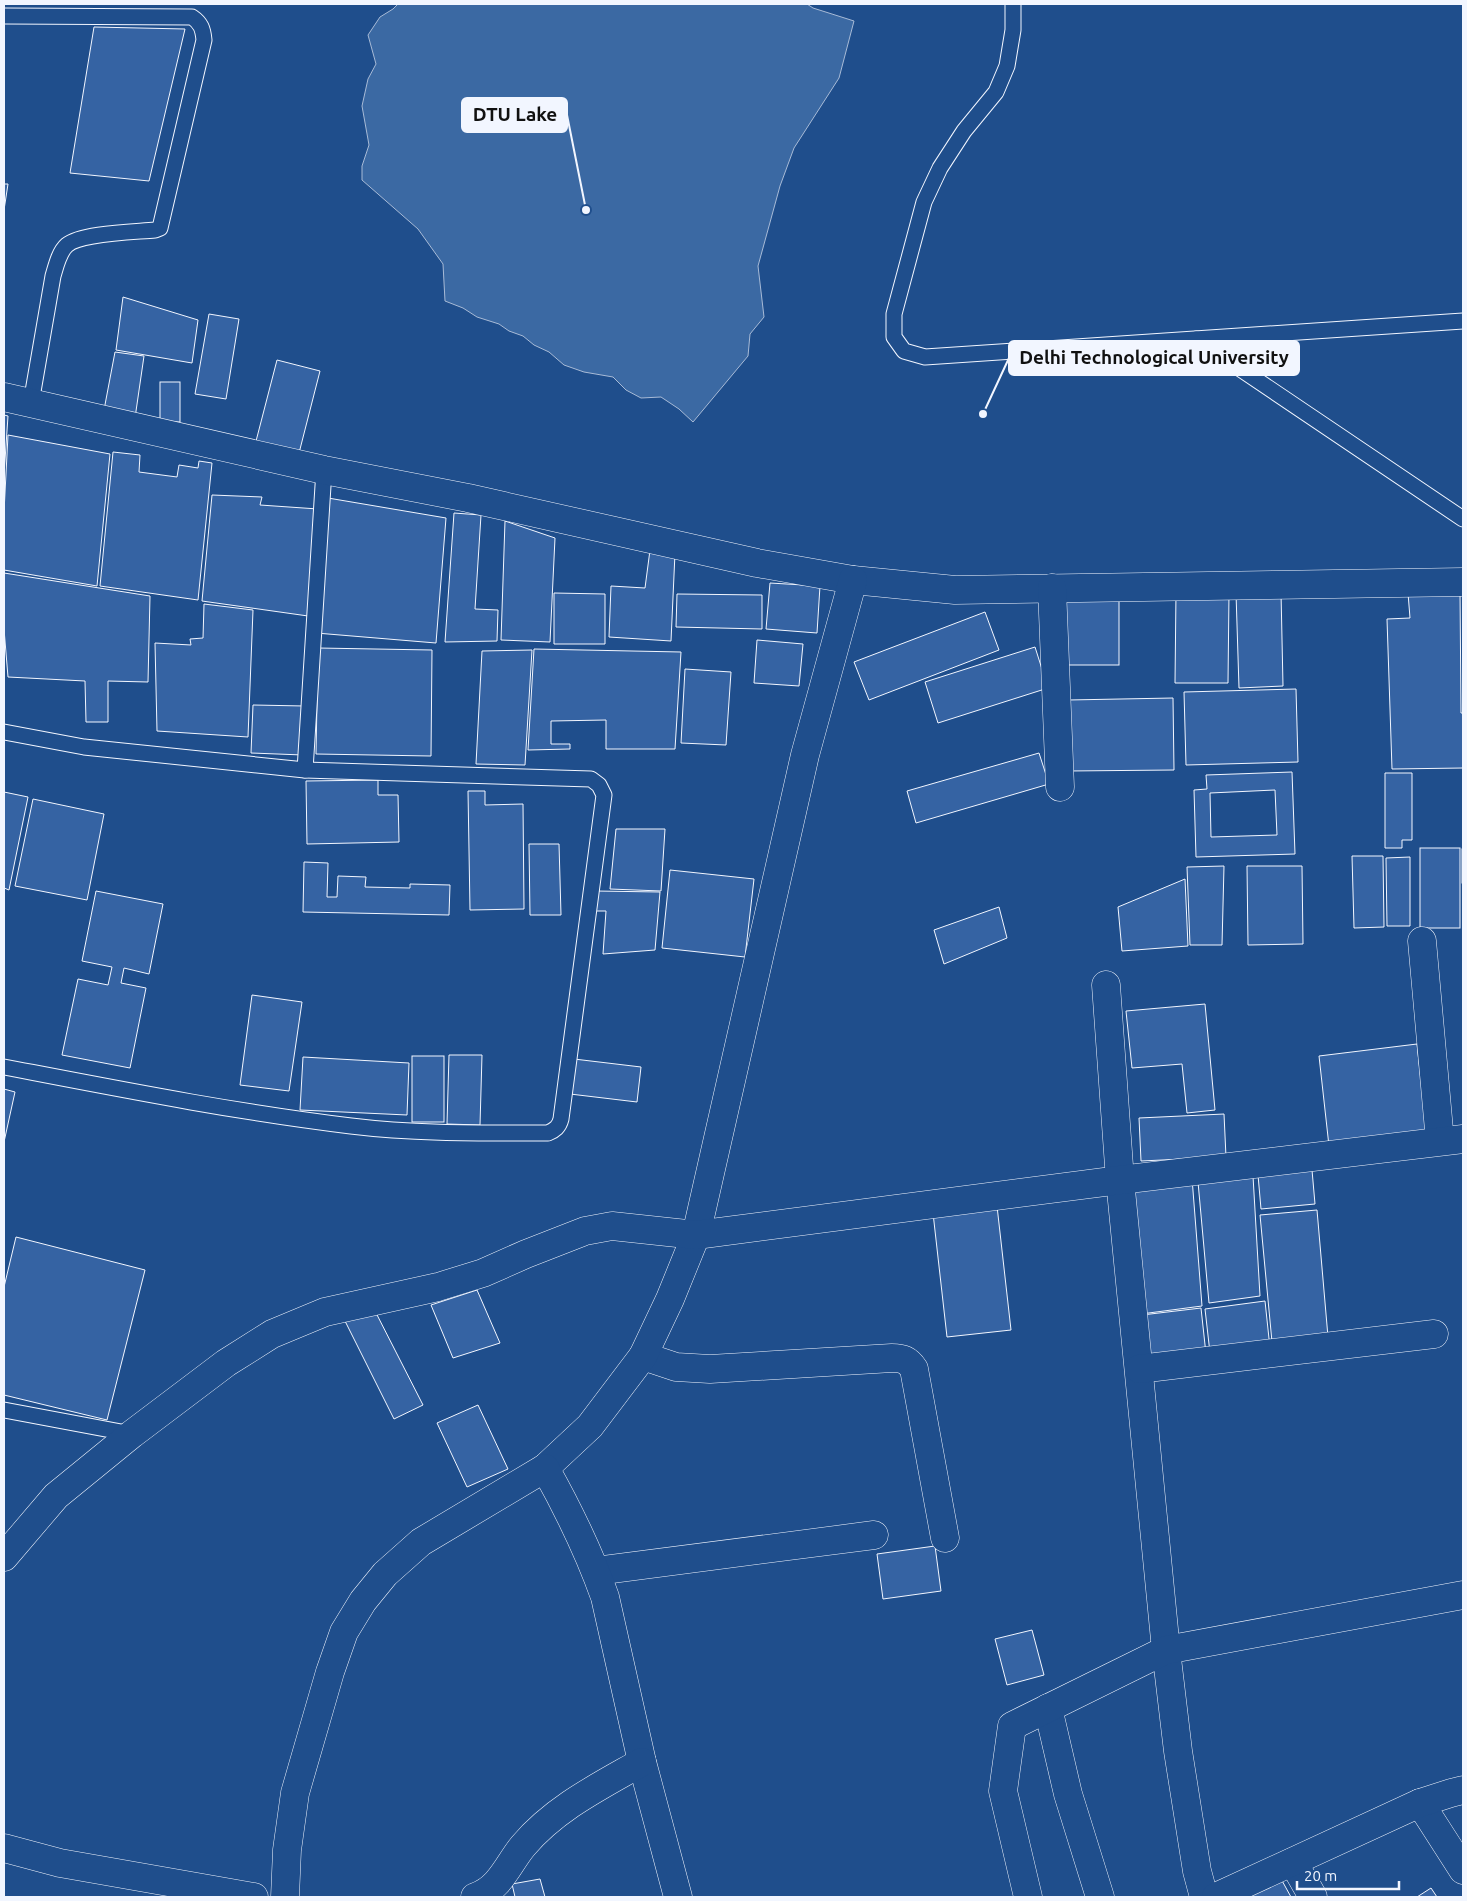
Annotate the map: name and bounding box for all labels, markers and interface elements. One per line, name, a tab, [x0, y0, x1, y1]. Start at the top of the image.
callout: DTU Lake	[462, 98, 567, 132]
text: DTU Lake	[473, 103, 557, 125]
callout: Delhi Technological University	[1009, 341, 1299, 375]
text: Delhi Technological University	[1019, 346, 1289, 368]
scale bar	[1297, 1858, 1400, 1890]
text: 20 m	[1304, 1867, 1337, 1884]

